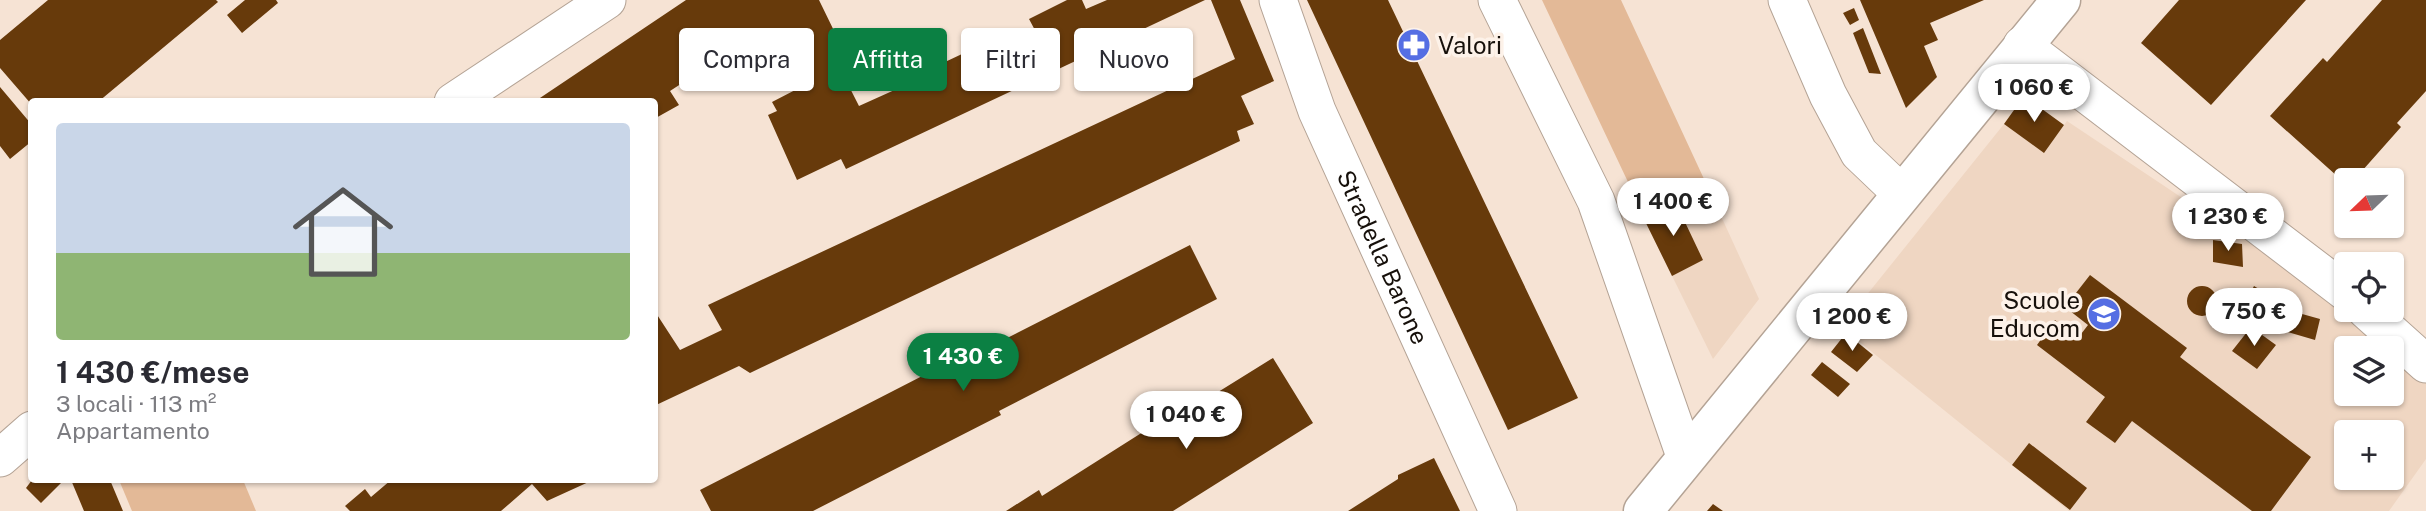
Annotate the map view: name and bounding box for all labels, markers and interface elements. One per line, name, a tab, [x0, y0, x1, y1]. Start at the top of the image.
pharmacy icon: Valori	[1395, 26, 1433, 64]
chip: Compra	[679, 28, 814, 91]
chip: Affitta	[828, 28, 947, 91]
chip: Filtri	[961, 28, 1060, 91]
chip: Nuovo	[1074, 28, 1193, 91]
place label: Valori	[1438, 31, 1502, 59]
pin: 1 060 €	[1969, 64, 2099, 124]
text: 1 060 €	[1994, 73, 2074, 100]
street label: Stradella Barone	[1332, 166, 1435, 348]
north arrow	[2334, 168, 2404, 238]
map controls	[2334, 168, 2404, 490]
icon: home	[280, 169, 406, 295]
pin: 1 400 €	[1608, 178, 1738, 238]
text: 1 400 €	[1633, 187, 1713, 214]
pin: 1 230 €	[2163, 194, 2293, 253]
text: 1 230 €	[2188, 202, 2268, 229]
button: locate	[2334, 252, 2404, 322]
place label: Scuole Educom	[1990, 286, 2080, 342]
pin: 750 €	[2205, 288, 2303, 348]
pin: 1 200 €	[1787, 294, 1917, 353]
school or university icon: Scuole Educom	[2085, 295, 2123, 333]
text: 750 €	[2222, 297, 2286, 324]
text: 1 200 €	[1812, 302, 1892, 329]
pin: 1 430 €	[898, 334, 1028, 393]
button: layers	[2334, 336, 2404, 406]
text: 1 430 €	[923, 342, 1003, 369]
text: 1 430 €/mese	[56, 354, 249, 390]
text: 3 locali · 113 m²	[56, 390, 217, 417]
pin: 1 040 €	[1121, 392, 1251, 451]
text: 1 040 €	[1146, 400, 1226, 427]
text: Appartamento	[56, 417, 210, 444]
button: +	[2334, 420, 2404, 490]

